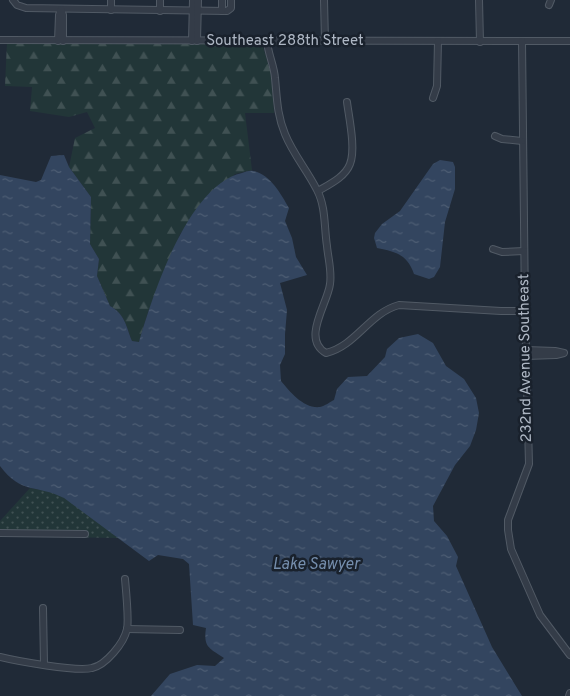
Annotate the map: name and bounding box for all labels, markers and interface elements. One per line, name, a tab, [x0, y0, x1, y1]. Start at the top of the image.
street label: Southeast 288th Street	[206, 32, 364, 51]
street label: 232nd Avenue Southeast	[515, 273, 537, 443]
water label: Lake Sawyer	[272, 555, 361, 575]

